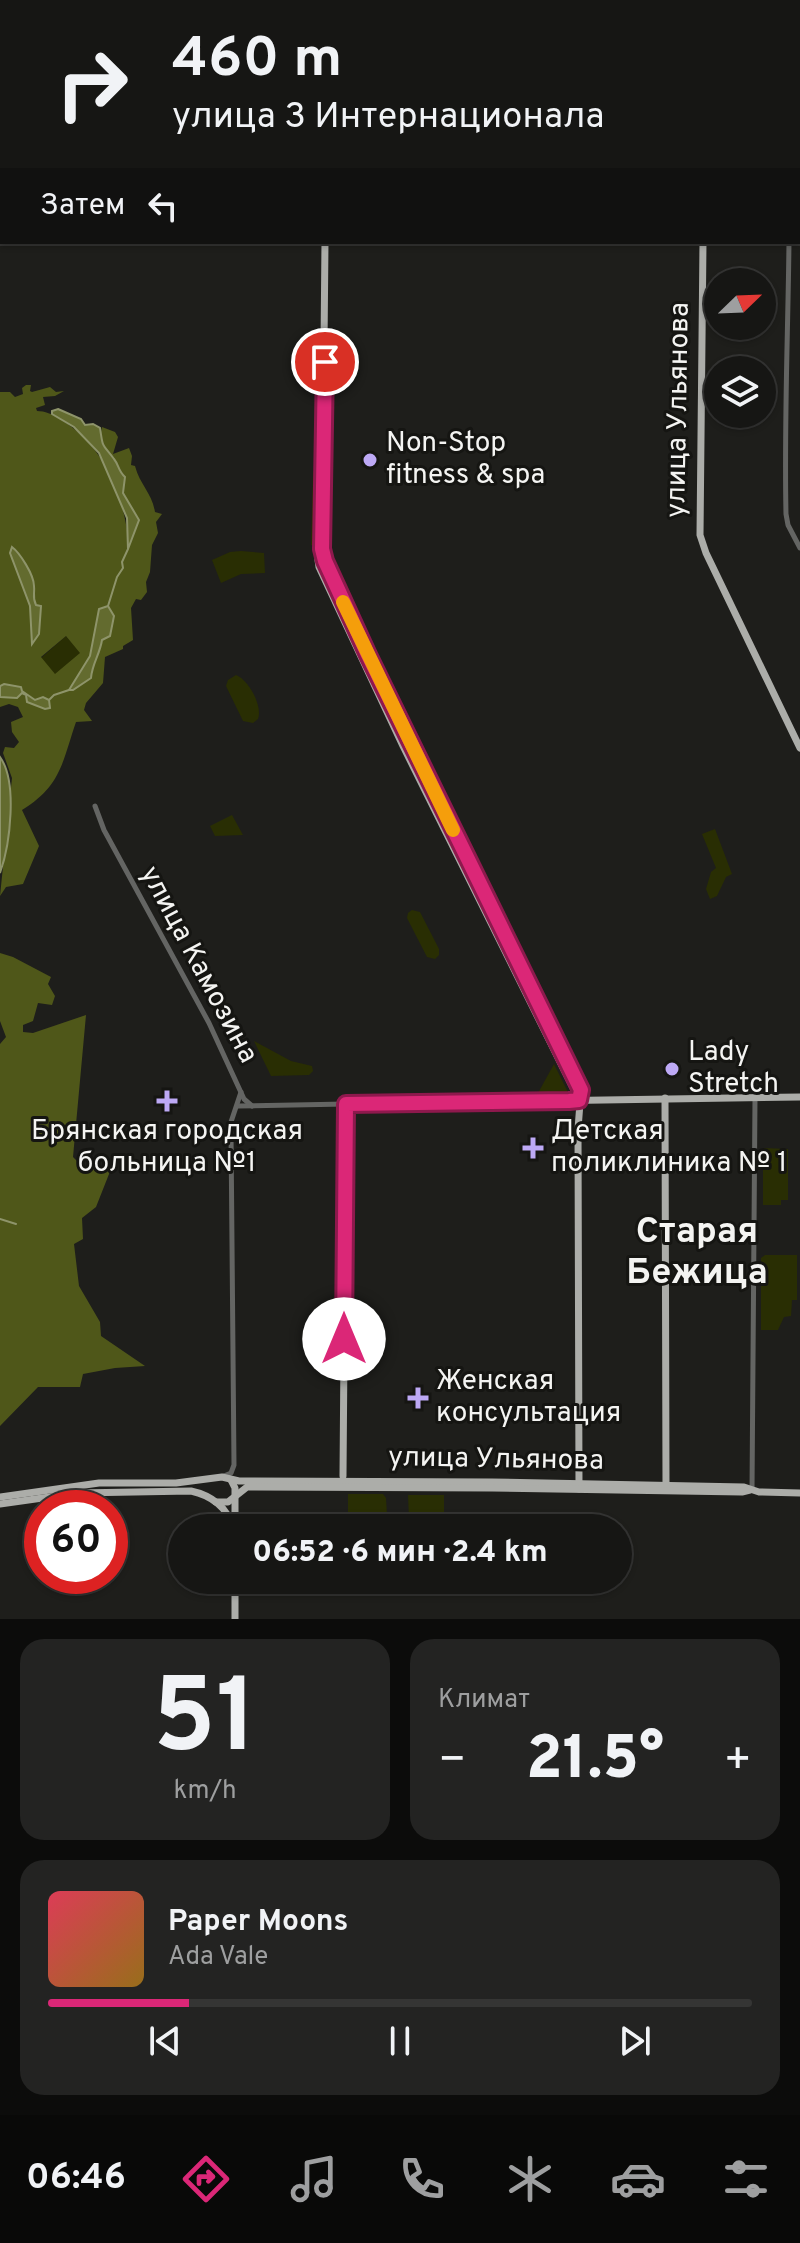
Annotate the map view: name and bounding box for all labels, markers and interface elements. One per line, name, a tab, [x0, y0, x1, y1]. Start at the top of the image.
text: 460 m	[172, 26, 342, 96]
icon: right	[40, 32, 144, 136]
text: улица 3 Интернационала	[172, 95, 604, 141]
icon: left	[141, 184, 185, 228]
text: Затем	[40, 188, 125, 225]
north arrow	[704, 268, 776, 340]
map controls	[704, 268, 776, 428]
street label: улица Ульянова	[659, 302, 699, 518]
pin	[291, 328, 359, 396]
icon: arrive	[303, 340, 347, 384]
button: layers	[704, 356, 776, 428]
place label: Non-Stop fitness & spa	[386, 426, 545, 494]
marker: Non-Stop fitness & spa	[361, 451, 379, 469]
street label: улица Камозина	[131, 860, 265, 1070]
place label: Lady Stretch	[688, 1035, 779, 1103]
marker: Lady Stretch	[663, 1060, 681, 1078]
marker: Брянская городская больница №1	[156, 1090, 178, 1112]
place label: Брянская городская больница №1	[31, 1114, 303, 1182]
place label: Детская поликлиника № 1	[551, 1114, 787, 1182]
marker: Детская поликлиника № 1	[522, 1137, 544, 1159]
district label: Cтарая Бежица	[626, 1210, 768, 1297]
position arrow	[302, 1297, 386, 1381]
place label: Женская консультация	[436, 1364, 621, 1432]
marker: Женская консультация	[407, 1387, 429, 1409]
street label: улица Ульянова	[388, 1440, 604, 1480]
speed limit sign: 60	[24, 1490, 128, 1594]
text: 06:52 · 6 мин · 2.4 km	[252, 1535, 548, 1572]
text: 51	[152, 1657, 258, 1789]
text: Климат	[438, 1684, 530, 1717]
text: 21.5°	[526, 1724, 664, 1800]
text: −	[438, 1734, 466, 1790]
text: +	[724, 1734, 752, 1790]
text: km/h	[173, 1775, 237, 1808]
text: Paper Moons	[168, 1904, 348, 1941]
text: Ada Vale	[168, 1941, 268, 1974]
icon: previous	[143, 2019, 187, 2063]
icon: pause	[378, 2019, 422, 2063]
icon: next	[613, 2019, 657, 2063]
icon: directions	[178, 2151, 234, 2207]
icon: music	[286, 2151, 342, 2207]
icon: phone	[394, 2151, 450, 2207]
icon: climate	[502, 2151, 558, 2207]
icon: car	[610, 2151, 666, 2207]
icon: filters	[718, 2151, 774, 2207]
text: 06:46	[26, 2156, 126, 2202]

